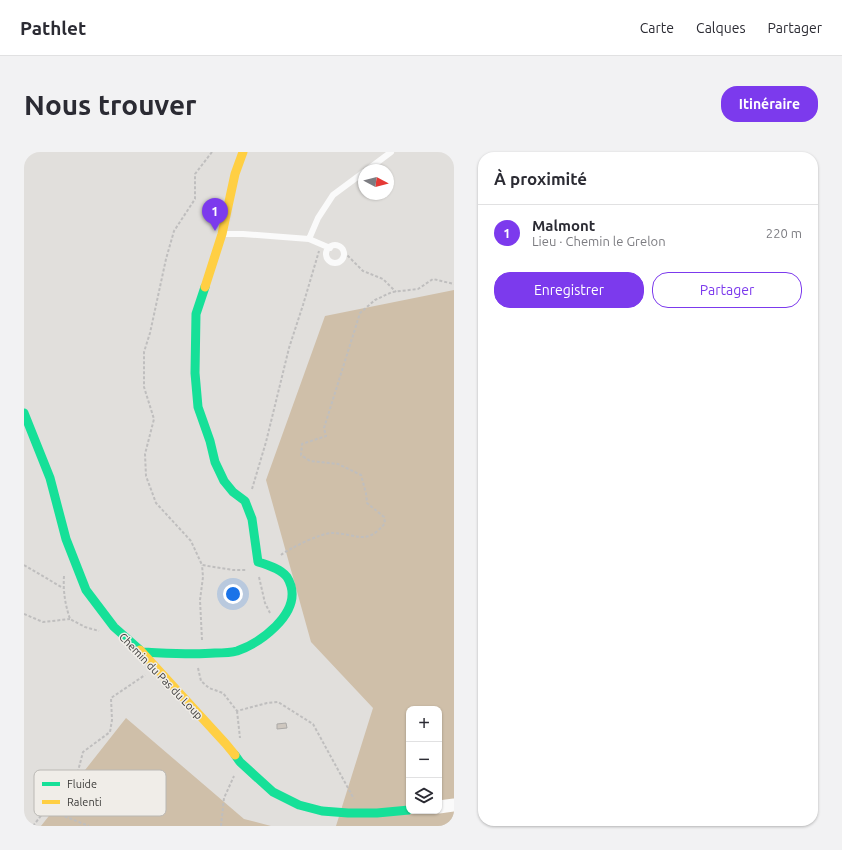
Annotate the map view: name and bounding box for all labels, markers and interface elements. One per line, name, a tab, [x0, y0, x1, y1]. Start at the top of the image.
text: Pathlet	[20, 17, 86, 39]
text: Carte	[640, 20, 674, 36]
text: Calques	[696, 20, 745, 36]
text: Partager	[767, 20, 822, 36]
button: Itinéraire	[721, 86, 818, 122]
text: Nous trouver	[24, 89, 197, 120]
north arrow	[358, 164, 394, 200]
text: À proximité	[494, 169, 587, 188]
pin: 1	[202, 198, 228, 231]
text: Malmont	[532, 217, 595, 234]
text: 1	[503, 226, 511, 240]
text: 220 m	[766, 226, 802, 240]
text: Lieu · Chemin le Grelon	[532, 234, 666, 248]
button: Enregistrer	[494, 272, 644, 308]
button: Partager	[652, 272, 802, 308]
your location	[223, 584, 243, 604]
street label: Chemin du Pas du Loup	[117, 631, 205, 721]
map controls	[406, 706, 442, 814]
button: +	[406, 706, 442, 742]
button: −	[406, 742, 442, 778]
legend	[34, 770, 166, 816]
text: Fluide	[67, 778, 97, 790]
button: layers	[406, 778, 442, 814]
text: Ralenti	[67, 796, 102, 808]

